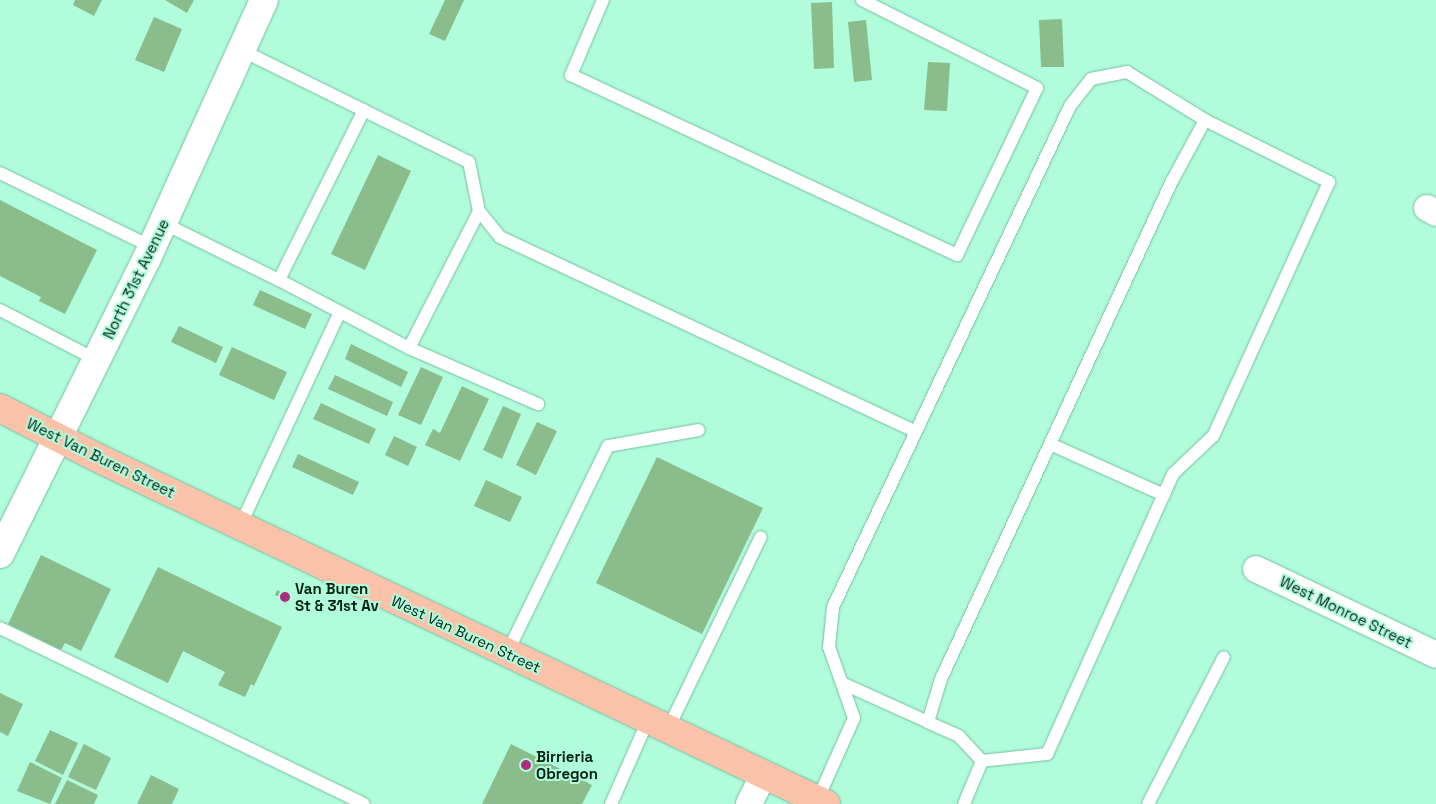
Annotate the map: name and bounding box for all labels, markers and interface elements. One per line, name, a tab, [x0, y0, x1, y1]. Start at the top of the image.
street label: North 31st Avenue	[99, 216, 173, 342]
street label: West Van Buren Street	[24, 414, 178, 502]
street label: West Monroe Street	[1277, 572, 1415, 652]
place label: Van Buren St & 31st Av	[295, 579, 379, 614]
marker: Van Buren St & 31st Av	[279, 591, 291, 603]
street label: West Van Buren Street	[388, 591, 544, 677]
place label: Birrieria Obregon	[536, 747, 598, 782]
marker: Birrieria Obregon	[520, 759, 532, 771]

